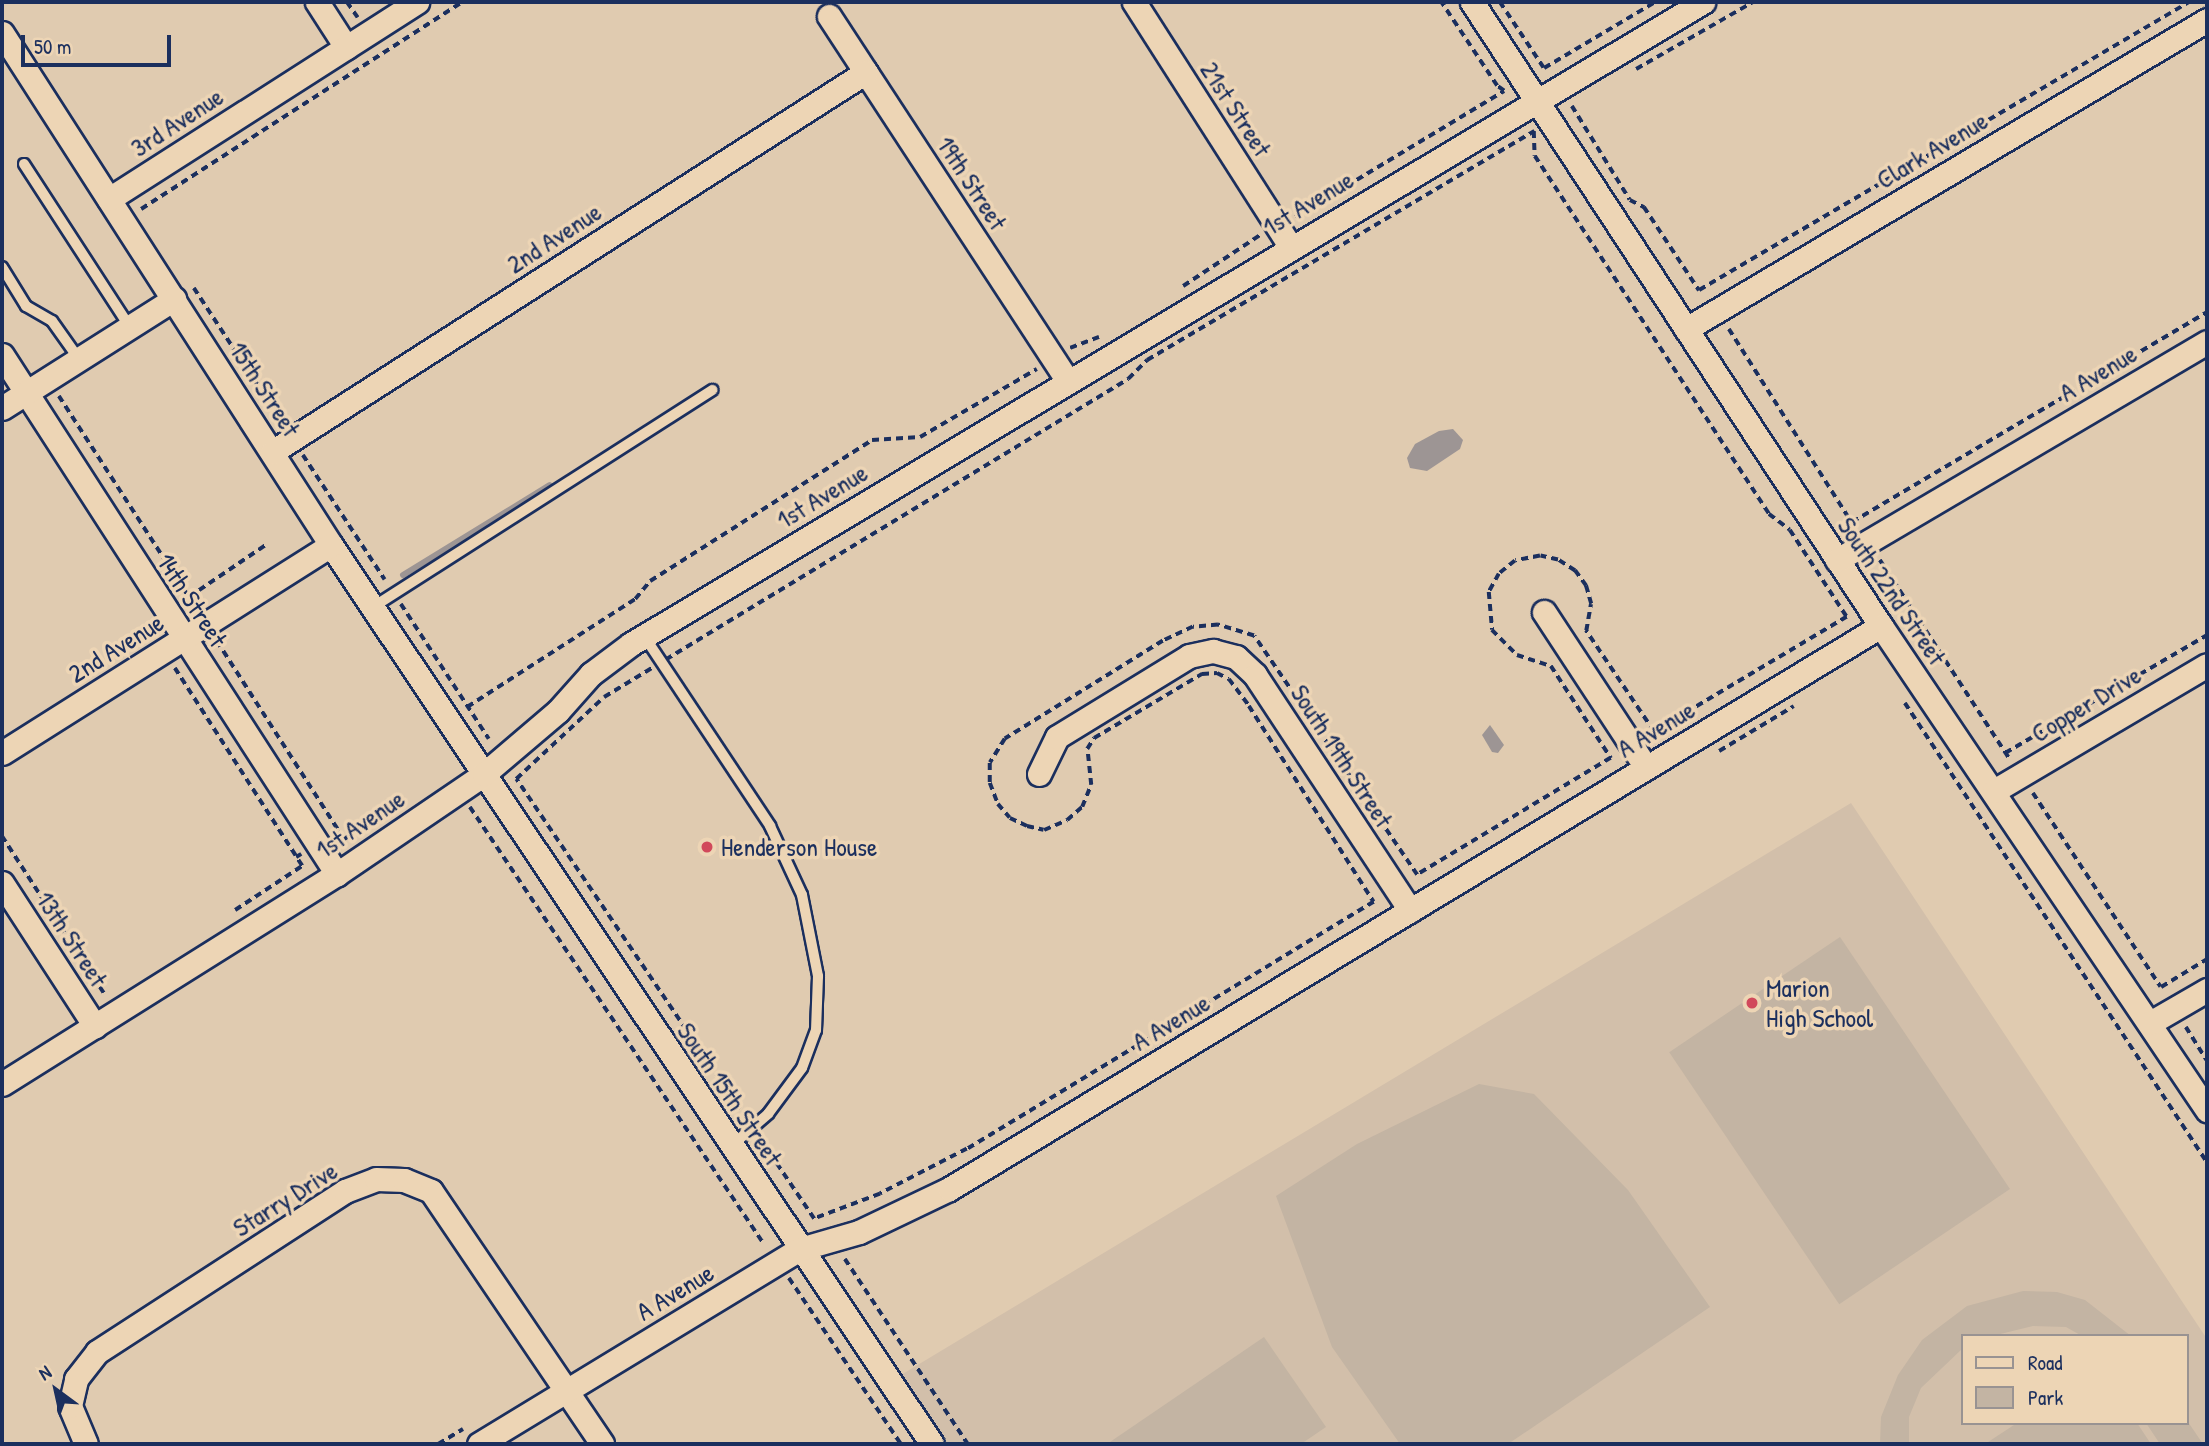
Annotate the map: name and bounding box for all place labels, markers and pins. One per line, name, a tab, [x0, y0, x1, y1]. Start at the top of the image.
place label: Henderson House	[721, 831, 877, 863]
marker: Henderson House	[699, 839, 715, 855]
place label: Marion High School	[1766, 972, 1873, 1034]
marker: Marion High School	[1744, 995, 1760, 1011]

